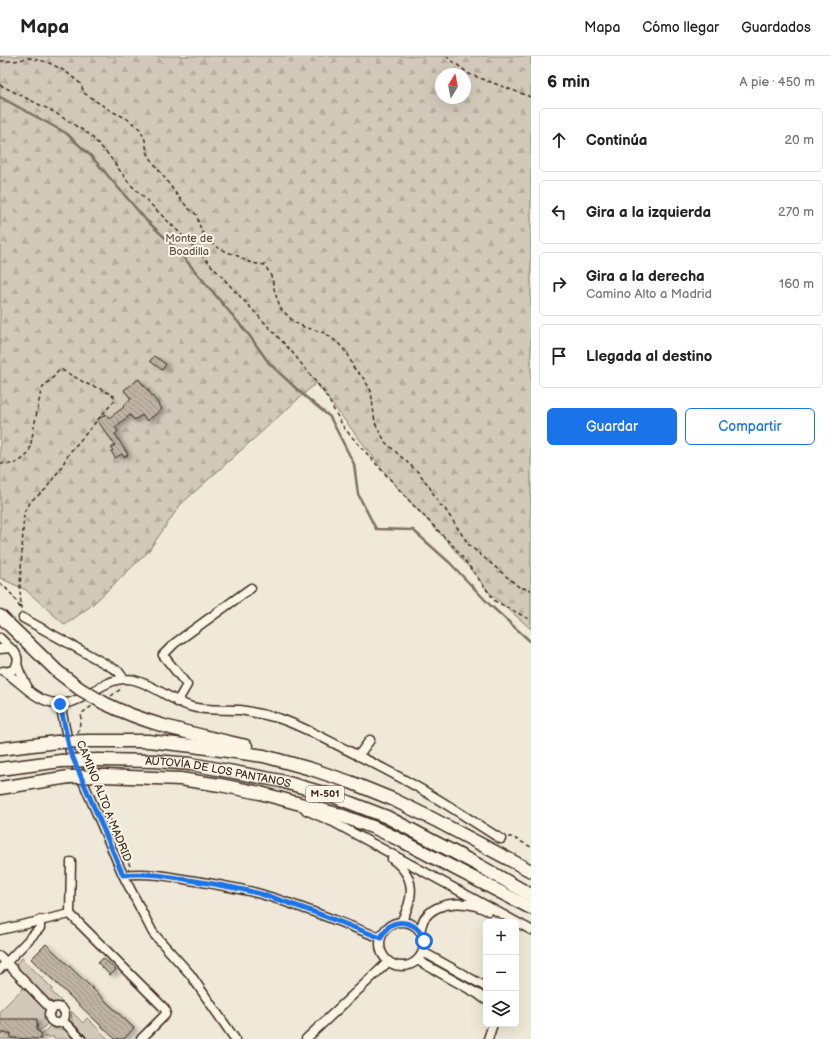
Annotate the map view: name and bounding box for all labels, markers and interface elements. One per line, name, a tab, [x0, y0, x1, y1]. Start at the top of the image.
text: Mapa	[20, 16, 69, 39]
text: Mapa	[584, 19, 620, 36]
text: Cómo llegar	[642, 19, 719, 36]
text: Guardados	[741, 19, 811, 36]
north arrow	[435, 68, 471, 104]
text: 6 min	[547, 72, 590, 92]
text: A pie · 450 m	[739, 74, 815, 90]
icon: ahead	[548, 129, 570, 151]
text: Continúa	[586, 131, 647, 150]
text: 20 m	[784, 132, 814, 148]
icon: left	[548, 201, 570, 223]
text: Gira a la izquierda	[586, 203, 711, 222]
text: 270 m	[778, 204, 814, 220]
park label: Monte de Boadilla	[165, 232, 213, 258]
text: Gira a la derecha	[586, 267, 705, 286]
icon: right	[548, 273, 570, 295]
text: 160 m	[779, 276, 814, 292]
text: Camino Alto a Madrid	[586, 286, 712, 302]
icon: arrive	[548, 345, 570, 367]
text: Llegada al destino	[586, 347, 712, 366]
button: Guardar	[547, 408, 677, 445]
button: Compartir	[685, 408, 815, 445]
route end	[51, 695, 69, 713]
street label: CAMINO ALTO A MADRID	[74, 738, 134, 864]
street label: AUTOVÍA DE LOS PANTANOS	[145, 754, 293, 790]
road number: M-501	[306, 786, 344, 802]
map controls	[483, 919, 519, 1027]
button: +	[483, 919, 519, 955]
route start	[415, 932, 433, 950]
button: −	[483, 955, 519, 991]
button: layers	[483, 991, 519, 1027]

